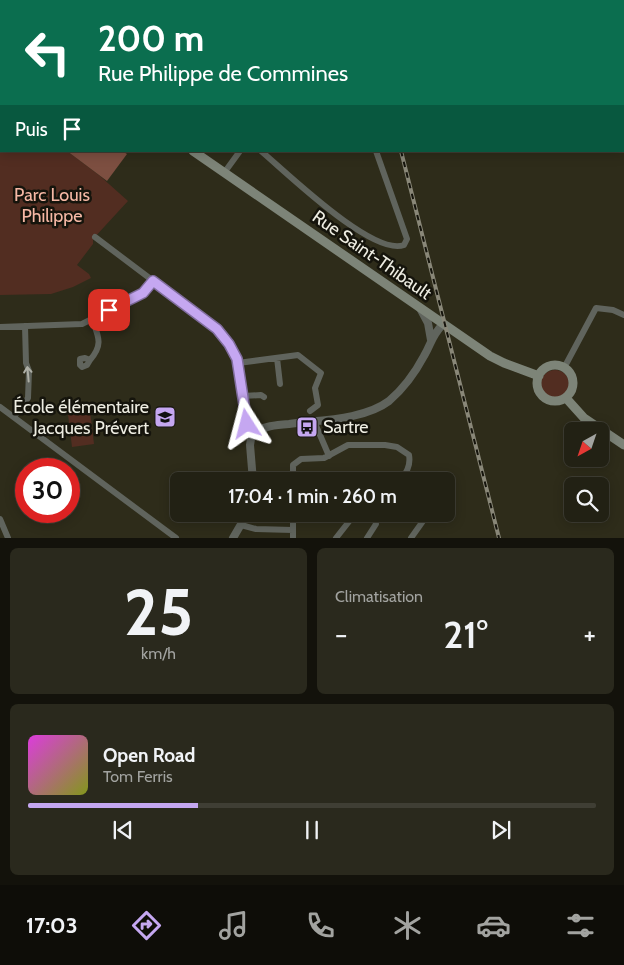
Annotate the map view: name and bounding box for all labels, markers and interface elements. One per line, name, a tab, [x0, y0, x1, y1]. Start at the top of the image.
text: 200 m	[98, 17, 204, 60]
icon: left	[15, 20, 80, 85]
text: Rue Philippe de Commines	[98, 60, 348, 87]
icon: arrive	[58, 115, 86, 143]
text: Puis	[15, 118, 48, 141]
park label: Parc Louis Philippe	[14, 184, 90, 227]
street label: Rue Saint-Thibault	[308, 206, 436, 304]
pin	[88, 289, 130, 331]
icon: arrive	[95, 296, 123, 324]
one-way arrow	[23, 366, 33, 382]
place label: École élémentaire Jacques Prévert	[13, 396, 149, 439]
position arrow	[220, 397, 272, 449]
school or university icon: École élémentaire Jacques Prévert	[153, 405, 177, 429]
bus stop icon: Sartre	[295, 415, 319, 439]
place label: Sartre	[323, 416, 369, 438]
north arrow	[564, 422, 609, 468]
map controls	[564, 422, 609, 522]
speed limit sign: 30	[15, 458, 80, 523]
button: search	[564, 477, 609, 522]
text: 17:04 · 1 min · 260 m	[228, 485, 397, 508]
text: 25	[124, 572, 193, 651]
text: Climatisation	[335, 587, 423, 606]
text: 21°	[443, 611, 488, 658]
text: −	[335, 617, 347, 651]
text: +	[584, 617, 596, 651]
text: km/h	[141, 644, 176, 663]
text: Open Road	[103, 744, 195, 767]
text: Tom Ferris	[103, 767, 173, 786]
icon: previous	[109, 816, 137, 844]
icon: pause	[298, 816, 326, 844]
icon: next	[487, 816, 515, 844]
icon: directions	[129, 908, 164, 943]
icon: music	[216, 908, 251, 943]
icon: phone	[303, 908, 338, 943]
icon: climate	[390, 908, 425, 943]
icon: car	[476, 908, 511, 943]
icon: filters	[563, 908, 598, 943]
text: 17:03	[26, 912, 78, 939]

